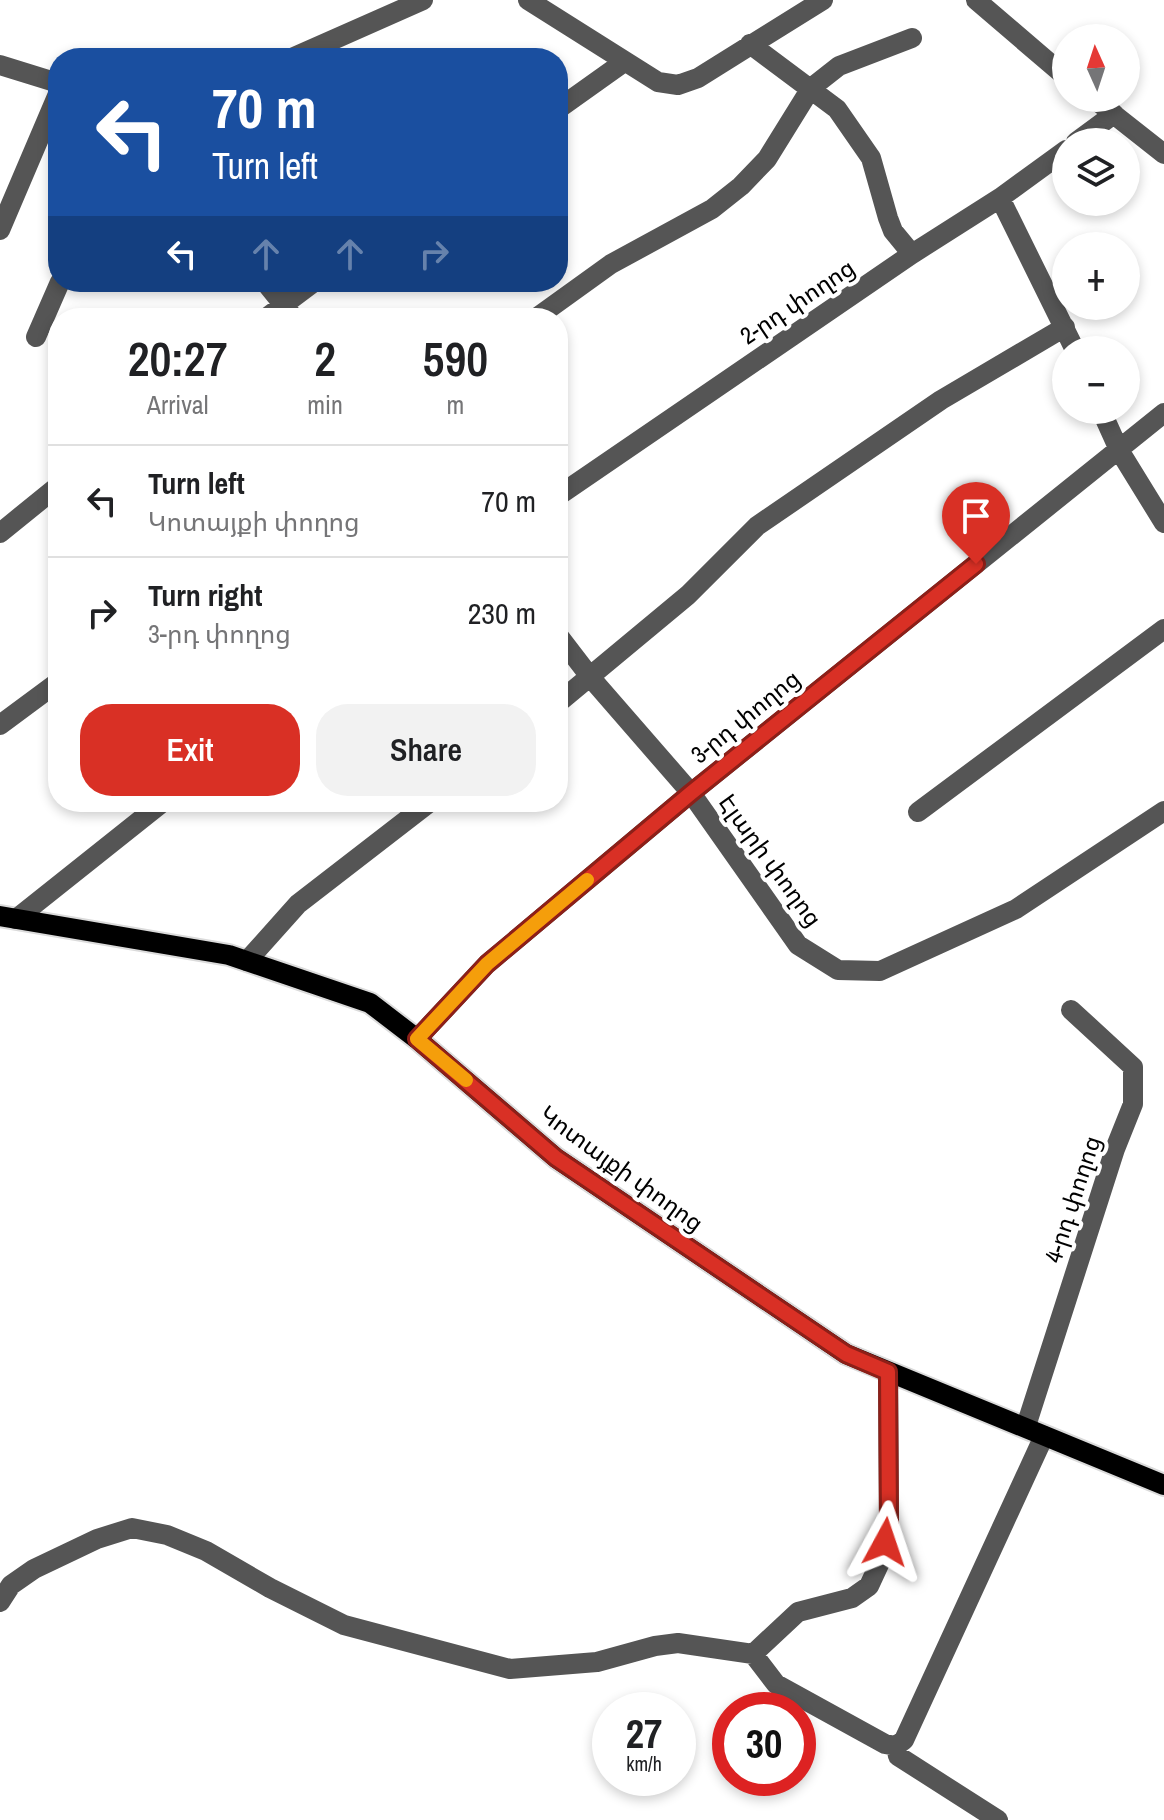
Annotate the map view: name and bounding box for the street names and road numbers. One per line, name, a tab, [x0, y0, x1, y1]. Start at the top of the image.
street label: 2-րդ փողոց	[733, 251, 861, 351]
street label: 3-րդ փողոց	[684, 662, 806, 770]
street label: Էլարի փողոց	[712, 787, 830, 933]
street label: Կոտայքի փողոց	[534, 1098, 710, 1238]
street label: 4-րդ փողոց	[1036, 1131, 1108, 1267]

